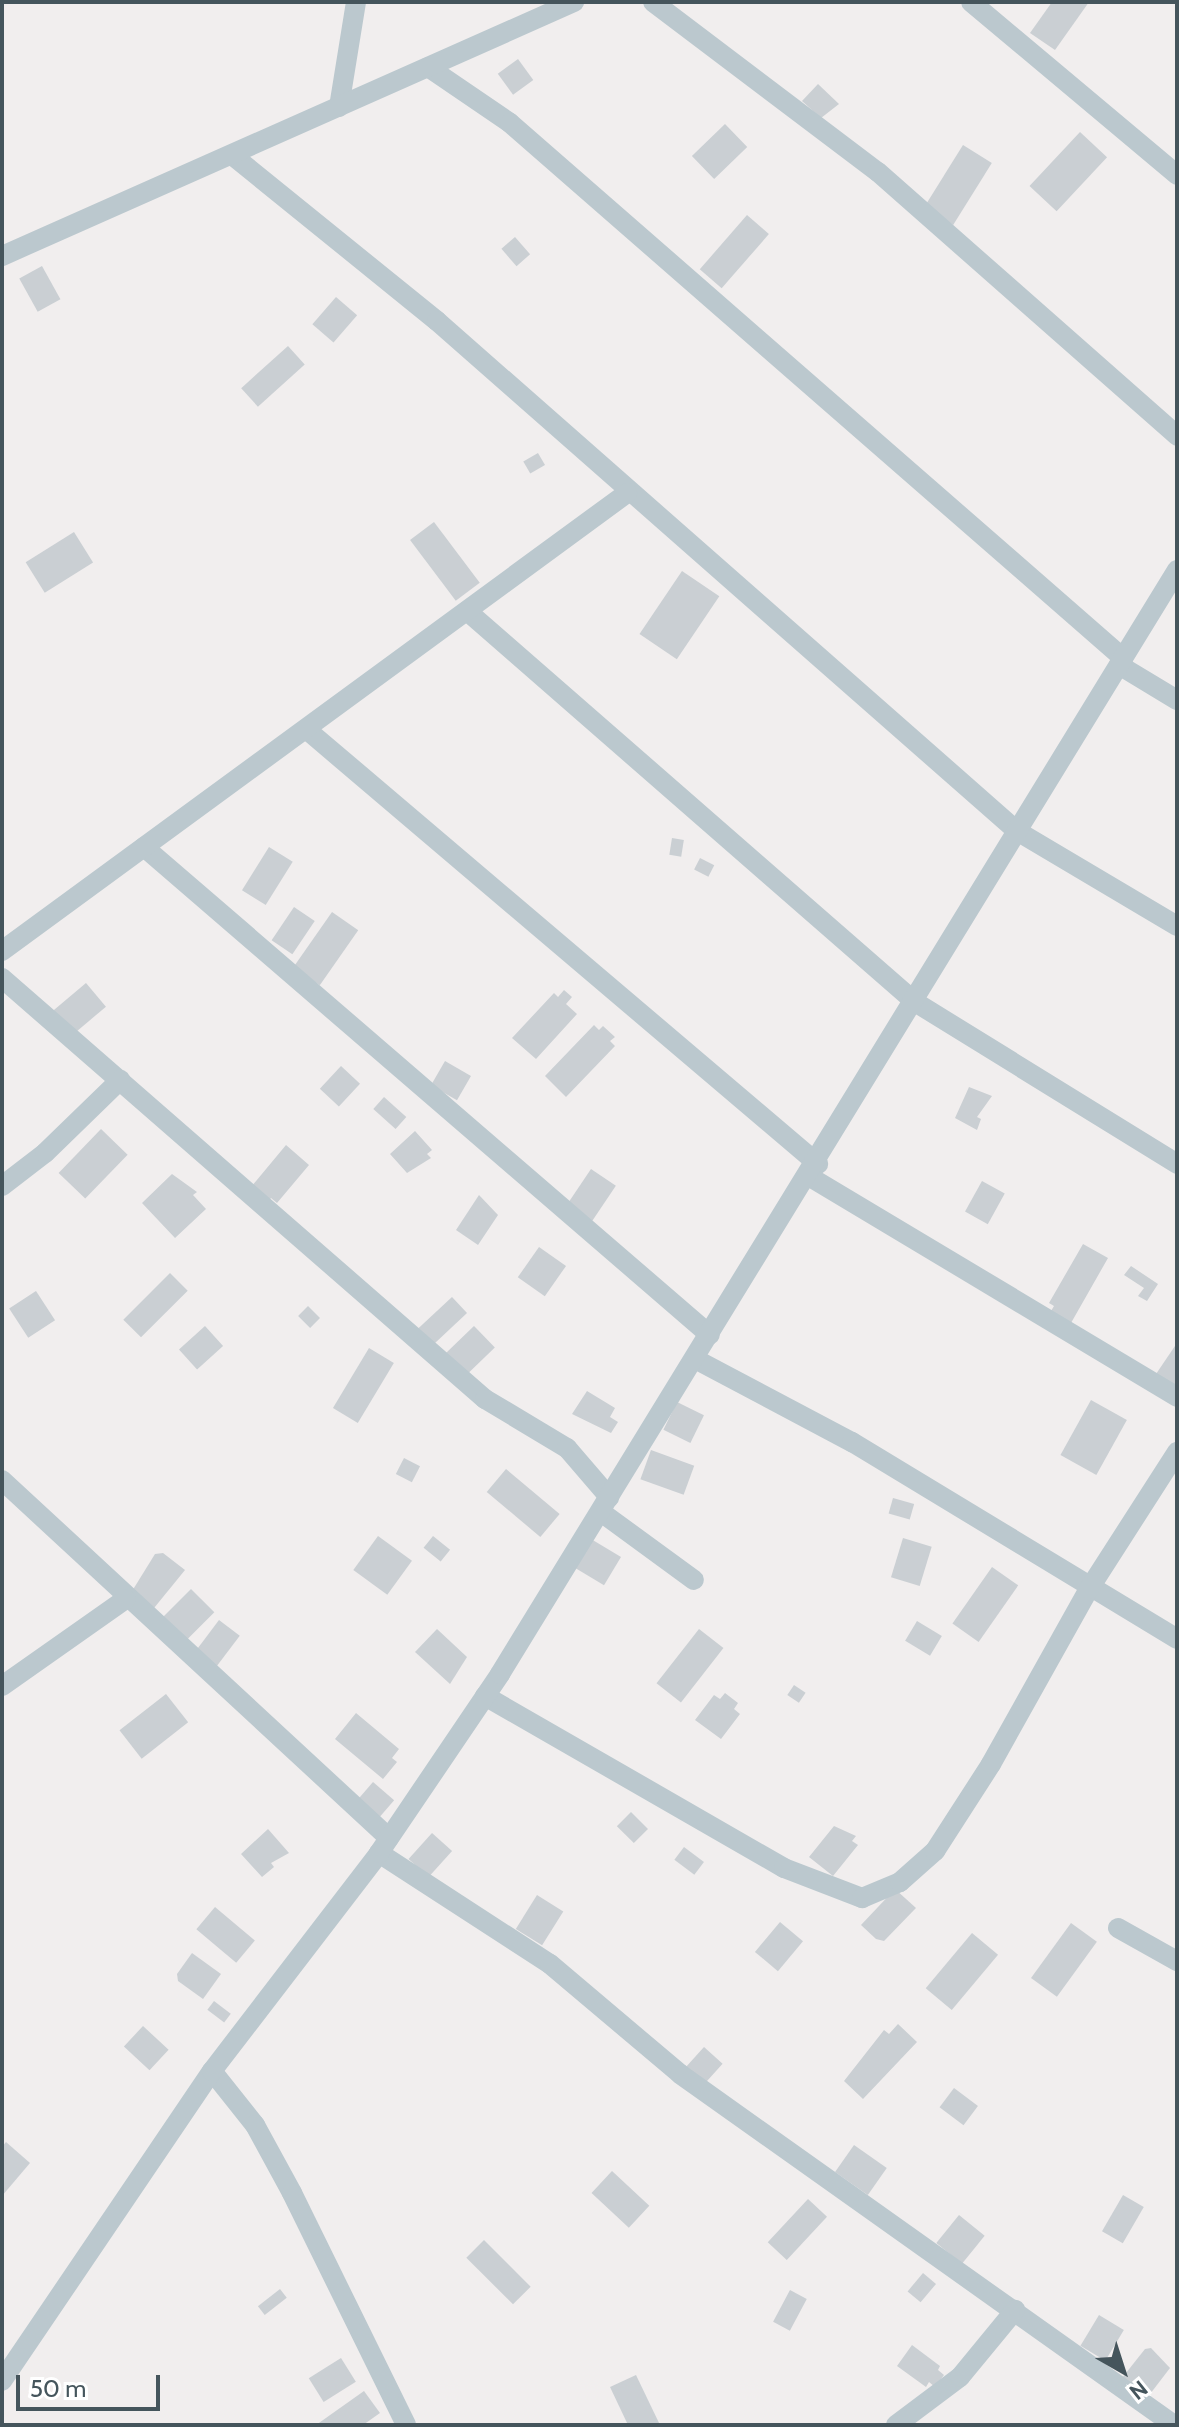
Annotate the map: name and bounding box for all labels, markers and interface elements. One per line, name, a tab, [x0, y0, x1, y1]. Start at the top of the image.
north arrow	[1083, 2331, 1163, 2411]
scale bar	[20, 2359, 164, 2409]
text: 50 m	[30, 2374, 86, 2403]
text: N	[1124, 2375, 1153, 2405]

